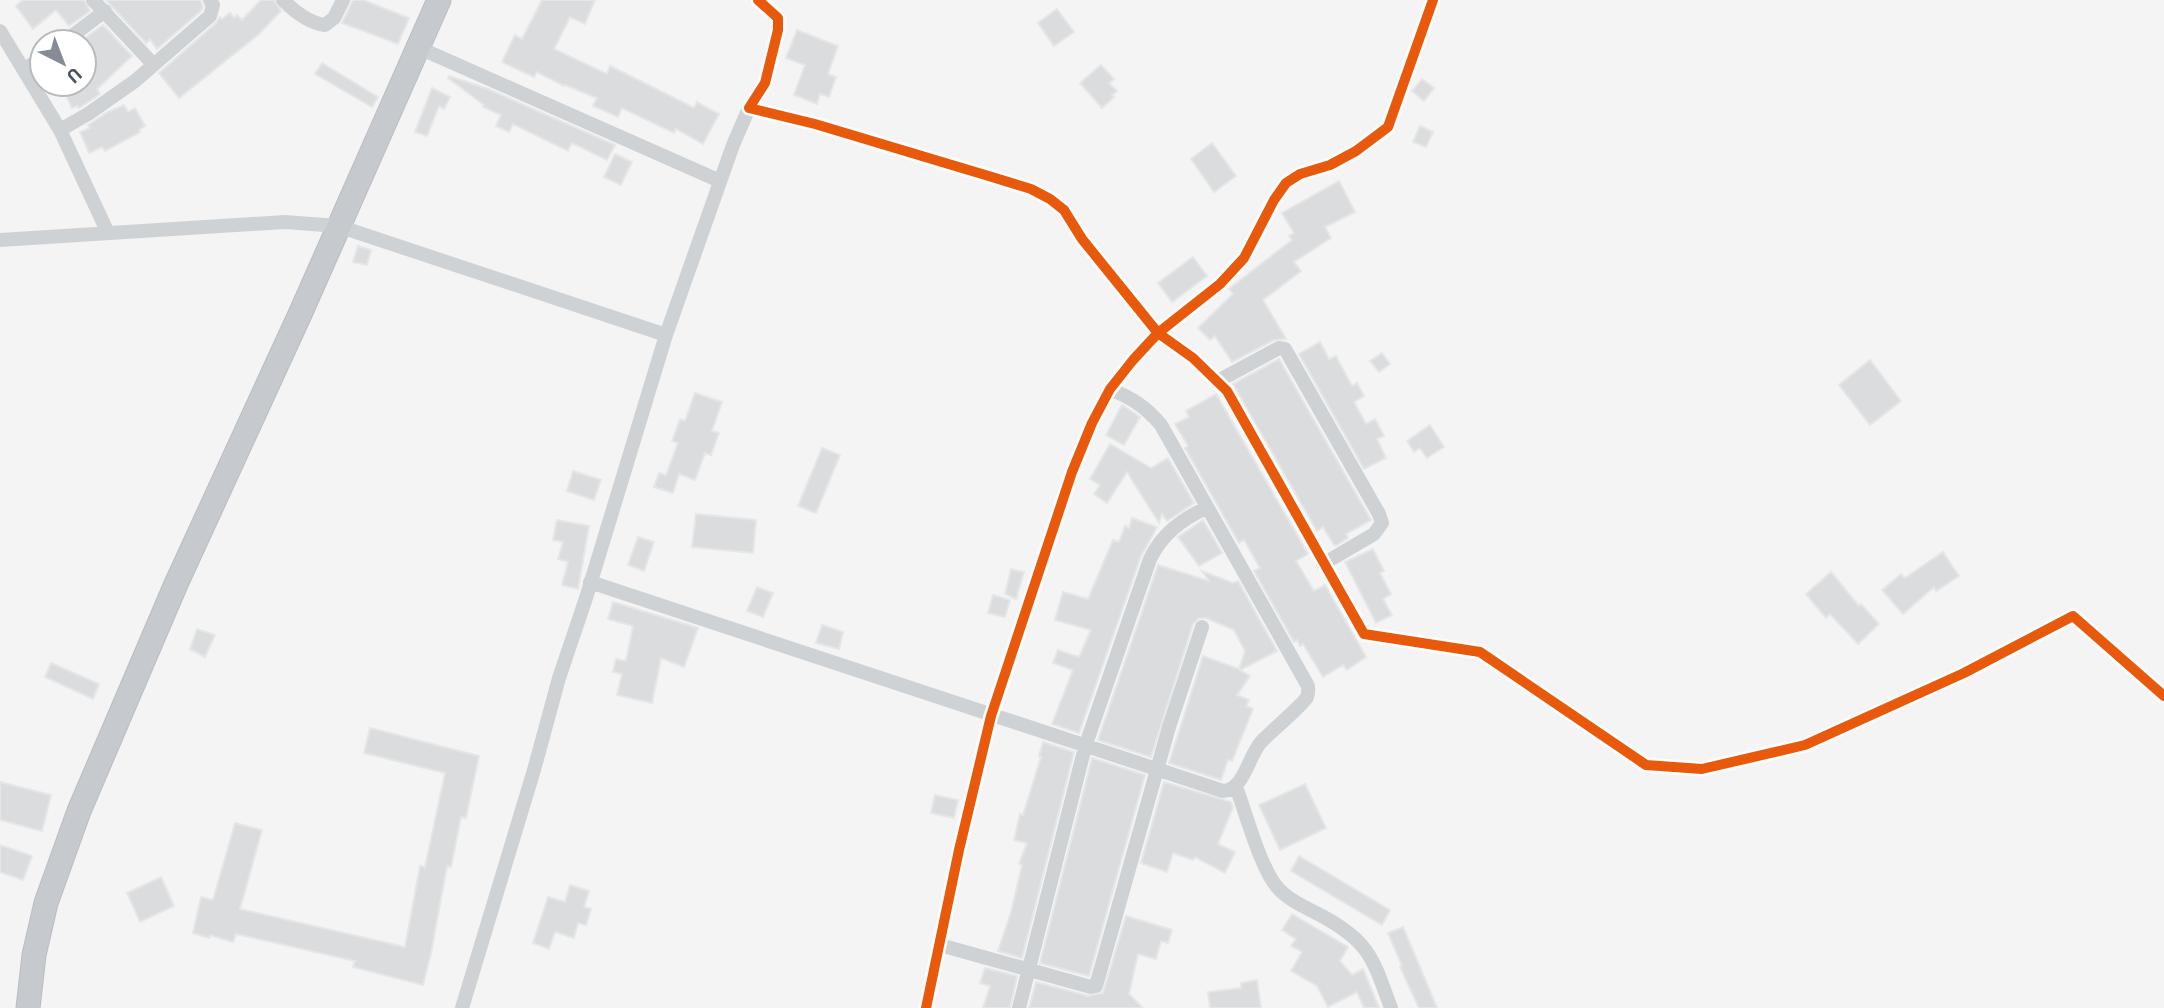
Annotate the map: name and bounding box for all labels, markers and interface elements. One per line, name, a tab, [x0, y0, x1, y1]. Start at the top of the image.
north arrow	[28, 28, 98, 98]
text: U	[63, 63, 87, 89]

